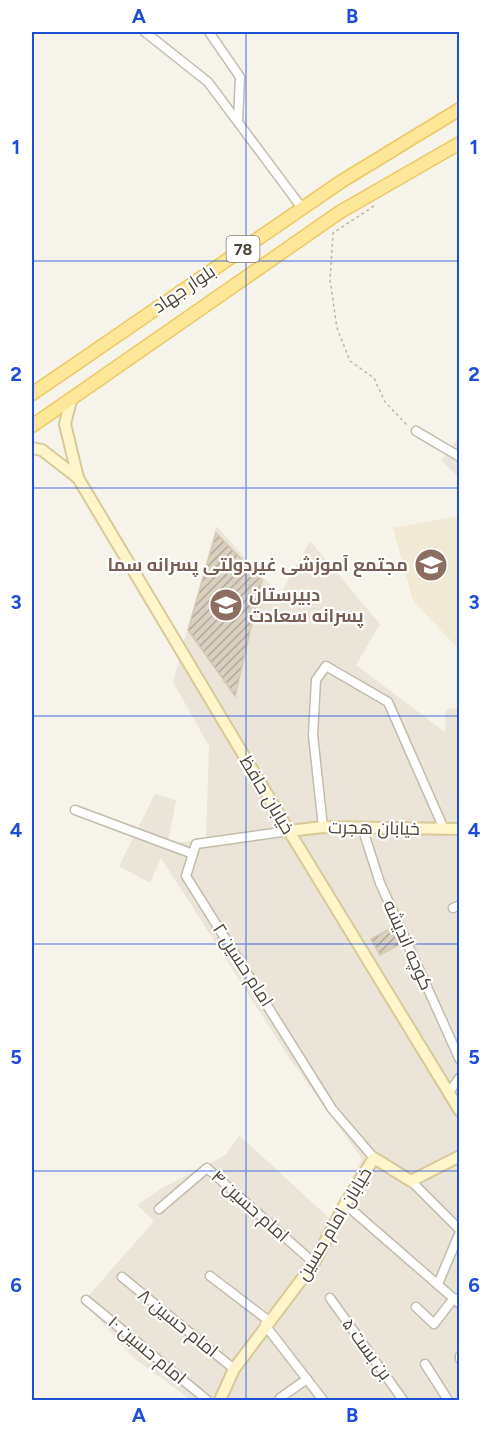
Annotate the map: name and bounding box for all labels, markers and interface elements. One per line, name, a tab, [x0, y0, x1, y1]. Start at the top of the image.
text: A	[132, 4, 147, 28]
text: B	[346, 4, 358, 28]
text: 1	[12, 135, 20, 159]
text: 1	[470, 135, 478, 159]
road number: 78	[226, 236, 260, 262]
street label: بلوار جهاد	[149, 260, 219, 318]
text: 2	[10, 362, 22, 386]
text: 2	[468, 362, 480, 386]
school or university icon: مجتمع آموزشی غیردولتی پسرانه سما	[413, 547, 449, 583]
place label: مجتمع آموزشی غیردولتی پسرانه سما	[107, 554, 408, 577]
place label: دبیرستان پسرانه سعادت	[249, 584, 364, 628]
school or university icon: دبیرستان پسرانه سعادت	[208, 587, 244, 623]
text: 3	[10, 590, 22, 614]
text: 3	[468, 590, 480, 614]
street label: خیابان حافظ	[235, 752, 299, 838]
street label: خیابان هجرت	[328, 816, 420, 840]
text: 4	[10, 818, 23, 842]
text: 4	[468, 818, 481, 842]
street label: کوچه اندیشه	[377, 896, 438, 994]
street label: امام حسین ۲	[207, 919, 278, 1011]
text: 5	[10, 1045, 22, 1069]
text: 5	[468, 1045, 480, 1069]
street label: خیابان امام حسین	[292, 1164, 377, 1285]
street label: امام حسین ۴	[206, 1165, 293, 1247]
text: 6	[10, 1273, 22, 1297]
text: 6	[468, 1273, 480, 1297]
street label: امام حسین ۸	[133, 1284, 222, 1363]
street label: امام حسین ۱۰	[103, 1311, 191, 1390]
street label: بن بست ۵	[337, 1314, 397, 1384]
text: A	[132, 1403, 147, 1427]
text: B	[346, 1403, 358, 1427]

